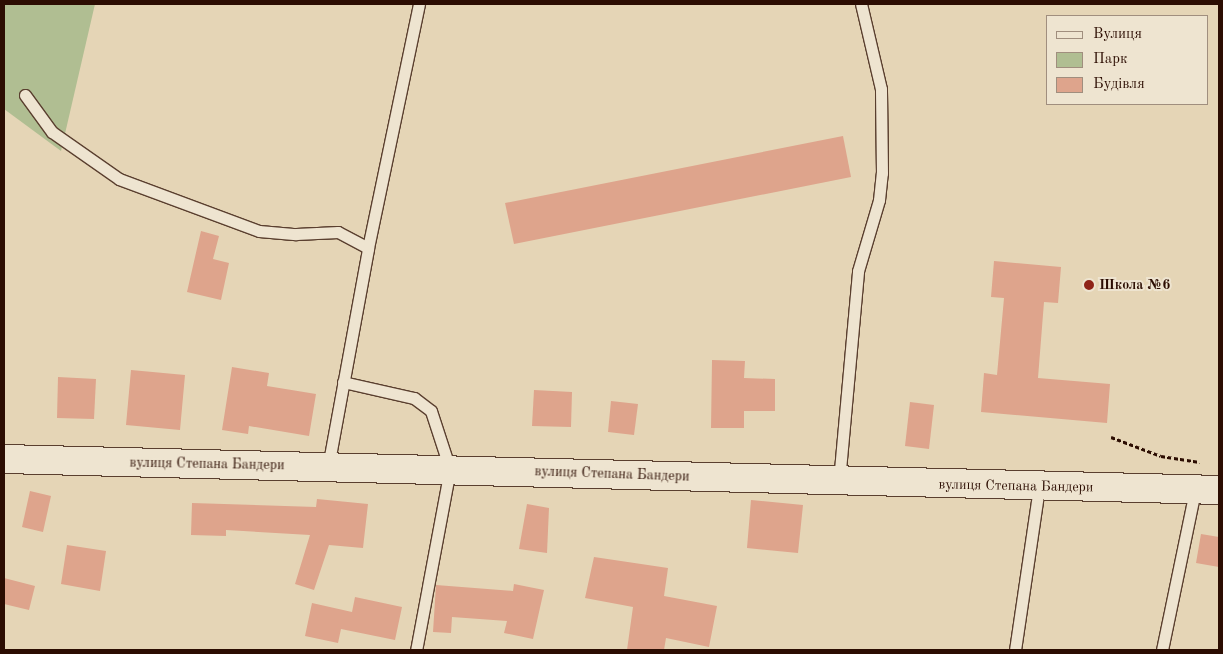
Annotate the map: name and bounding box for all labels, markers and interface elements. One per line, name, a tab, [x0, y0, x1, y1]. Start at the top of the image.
legend	[1046, 15, 1208, 105]
text: Вулиця	[1093, 27, 1142, 42]
text: Парк	[1093, 52, 1128, 67]
text: Будівля	[1093, 77, 1145, 92]
place label: Школа №6	[1099, 277, 1170, 293]
marker: Школа №6	[1083, 279, 1095, 291]
street label: вулиця Степана Бандери	[129, 454, 285, 474]
street label: вулиця Степана Бандери	[534, 463, 690, 485]
street label: вулиця Степана Бандери	[938, 476, 1094, 496]

